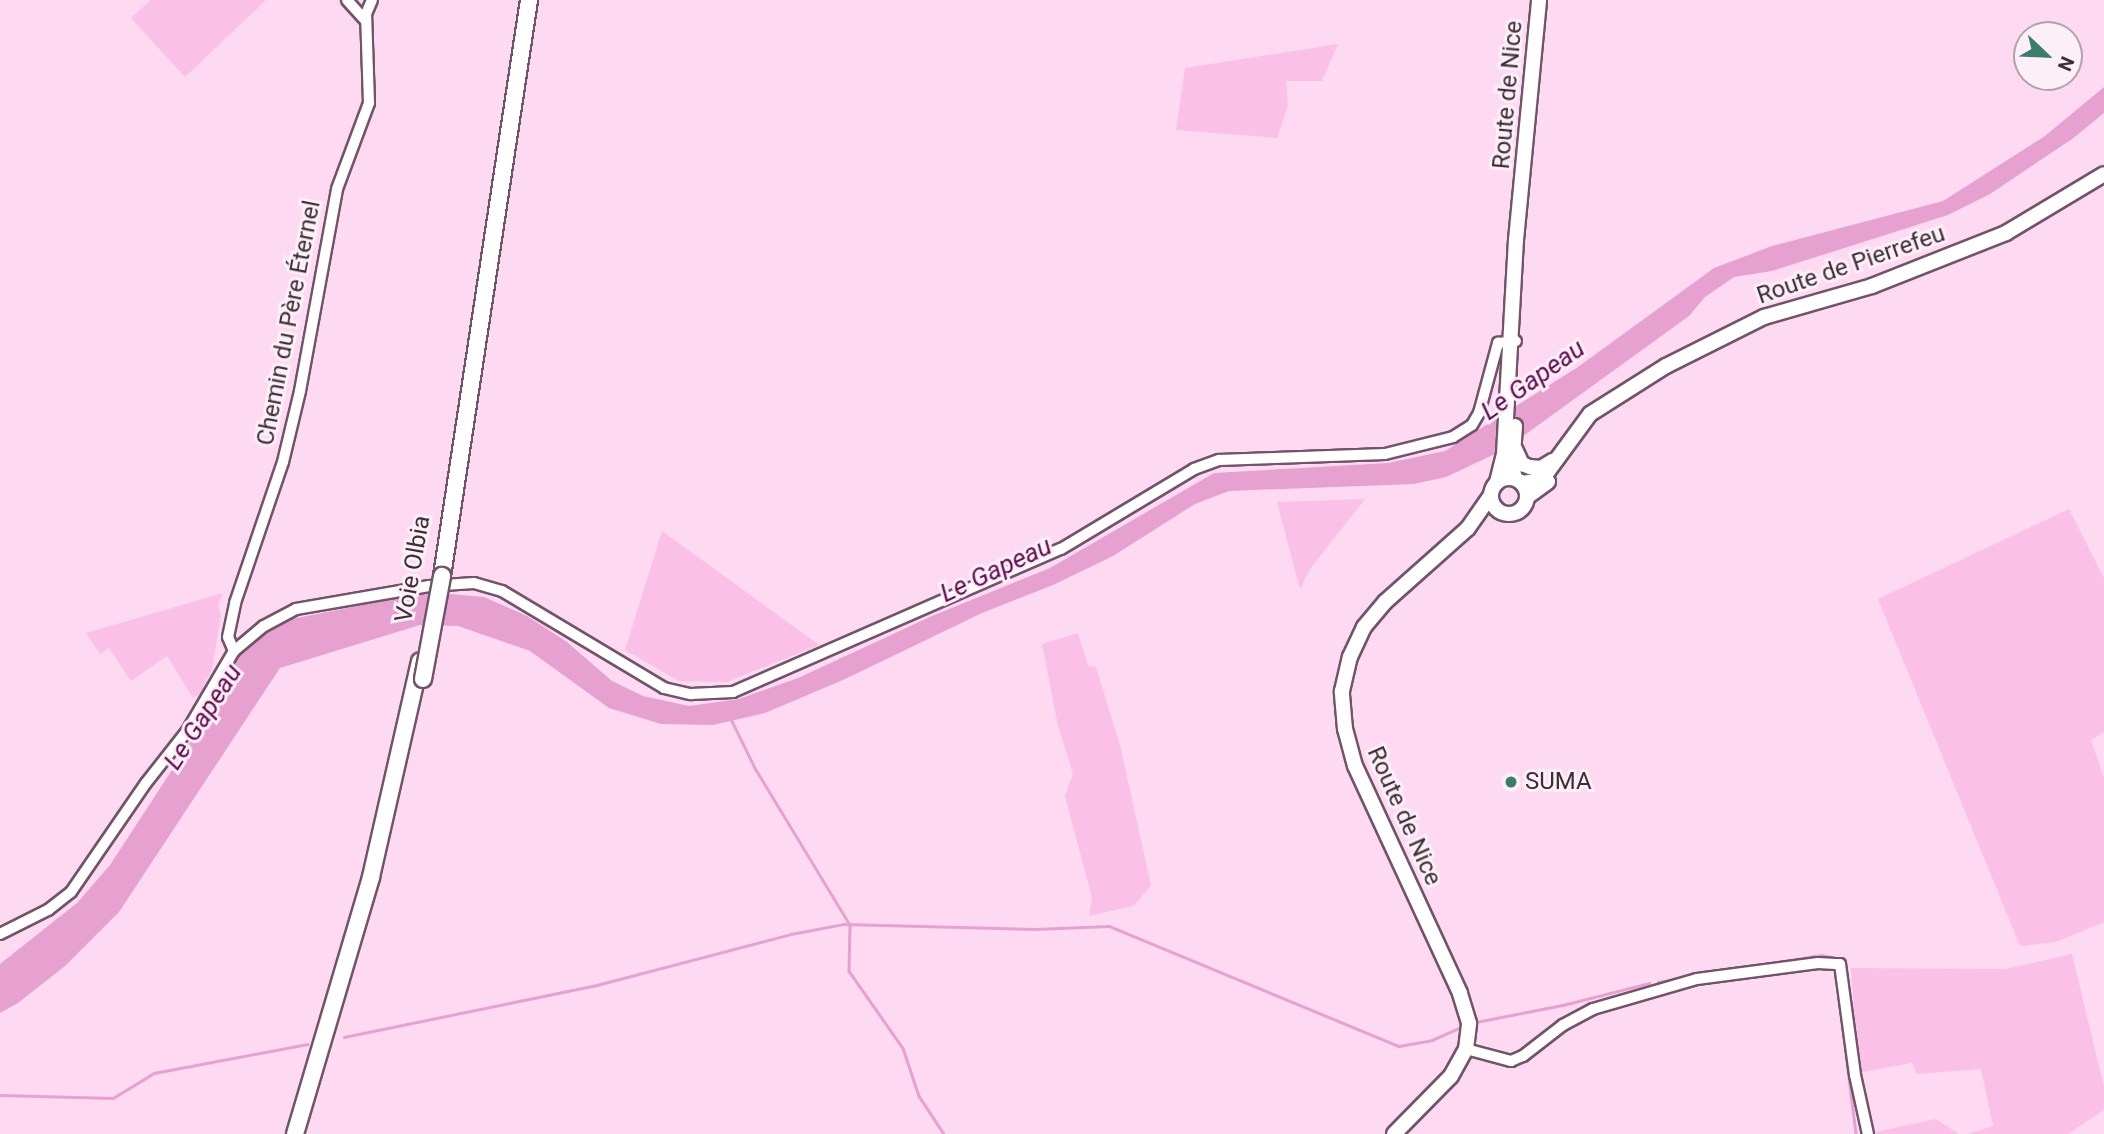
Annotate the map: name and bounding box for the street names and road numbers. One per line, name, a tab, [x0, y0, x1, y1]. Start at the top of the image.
street label: Route de Nice	[1487, 20, 1529, 170]
street label: Chemin du Père Éternel	[251, 198, 327, 448]
street label: Route de Pierrefeu	[1753, 219, 1949, 311]
street label: Voie Olbia	[389, 513, 437, 625]
street label: Route de Nice	[1361, 742, 1447, 890]

